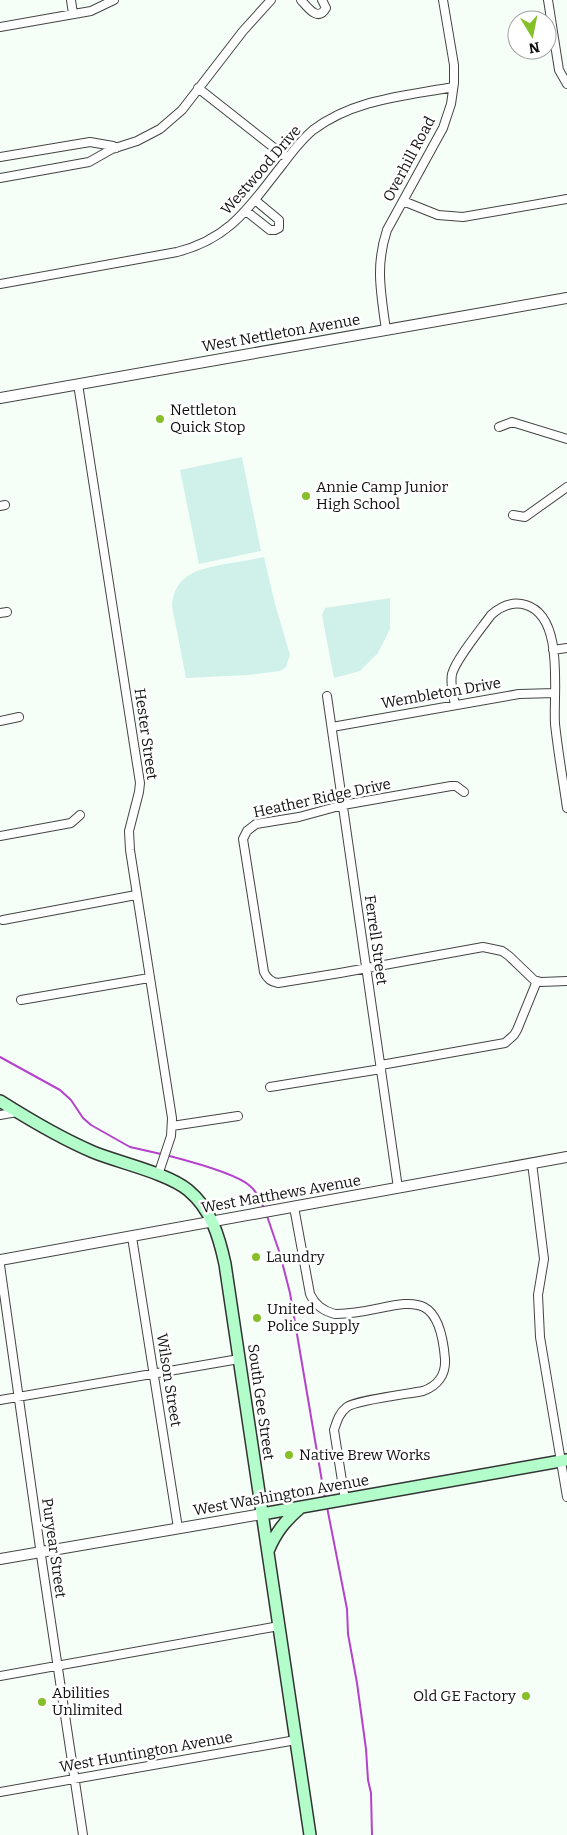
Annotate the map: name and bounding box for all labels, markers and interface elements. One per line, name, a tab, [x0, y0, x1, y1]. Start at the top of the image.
north arrow	[507, 10, 557, 60]
text: N	[527, 38, 541, 57]
street label: Overhill Road	[379, 113, 439, 205]
street label: Westwood Drive	[217, 122, 305, 218]
street label: West Nettleton Avenue	[201, 310, 361, 356]
place label: Nettleton Quick Stop	[170, 401, 246, 436]
marker: Nettleton Quick Stop	[154, 413, 166, 425]
place label: Annie Camp Junior High School	[316, 478, 448, 513]
marker: Annie Camp Junior High School	[300, 490, 312, 502]
street label: Wembleton Drive	[380, 674, 502, 712]
street label: Hester Street	[131, 687, 161, 782]
street label: Heather Ridge Drive	[252, 775, 392, 821]
street label: Ferrell Street	[361, 894, 391, 987]
street label: West Matthews Avenue	[200, 1171, 362, 1217]
place label: Laundry	[266, 1248, 325, 1266]
marker: Laundry	[250, 1251, 262, 1263]
place label: United Police Supply	[267, 1300, 360, 1335]
marker: United Police Supply	[251, 1312, 263, 1324]
street label: Wilson Street	[153, 1332, 185, 1428]
street label: South Gee Street	[244, 1343, 278, 1462]
place label: Native Brew Works	[299, 1446, 430, 1464]
marker: Native Brew Works	[283, 1449, 295, 1461]
street label: West Washington Avenue	[192, 1471, 370, 1519]
street label: Puryear Street	[38, 1497, 70, 1600]
place label: Abilities Unlimited	[52, 1684, 123, 1719]
place label: Old GE Factory	[413, 1687, 516, 1705]
marker: Old GE Factory	[520, 1690, 532, 1702]
marker: Abilities Unlimited	[36, 1696, 48, 1708]
street label: West Huntington Avenue	[58, 1728, 234, 1776]

